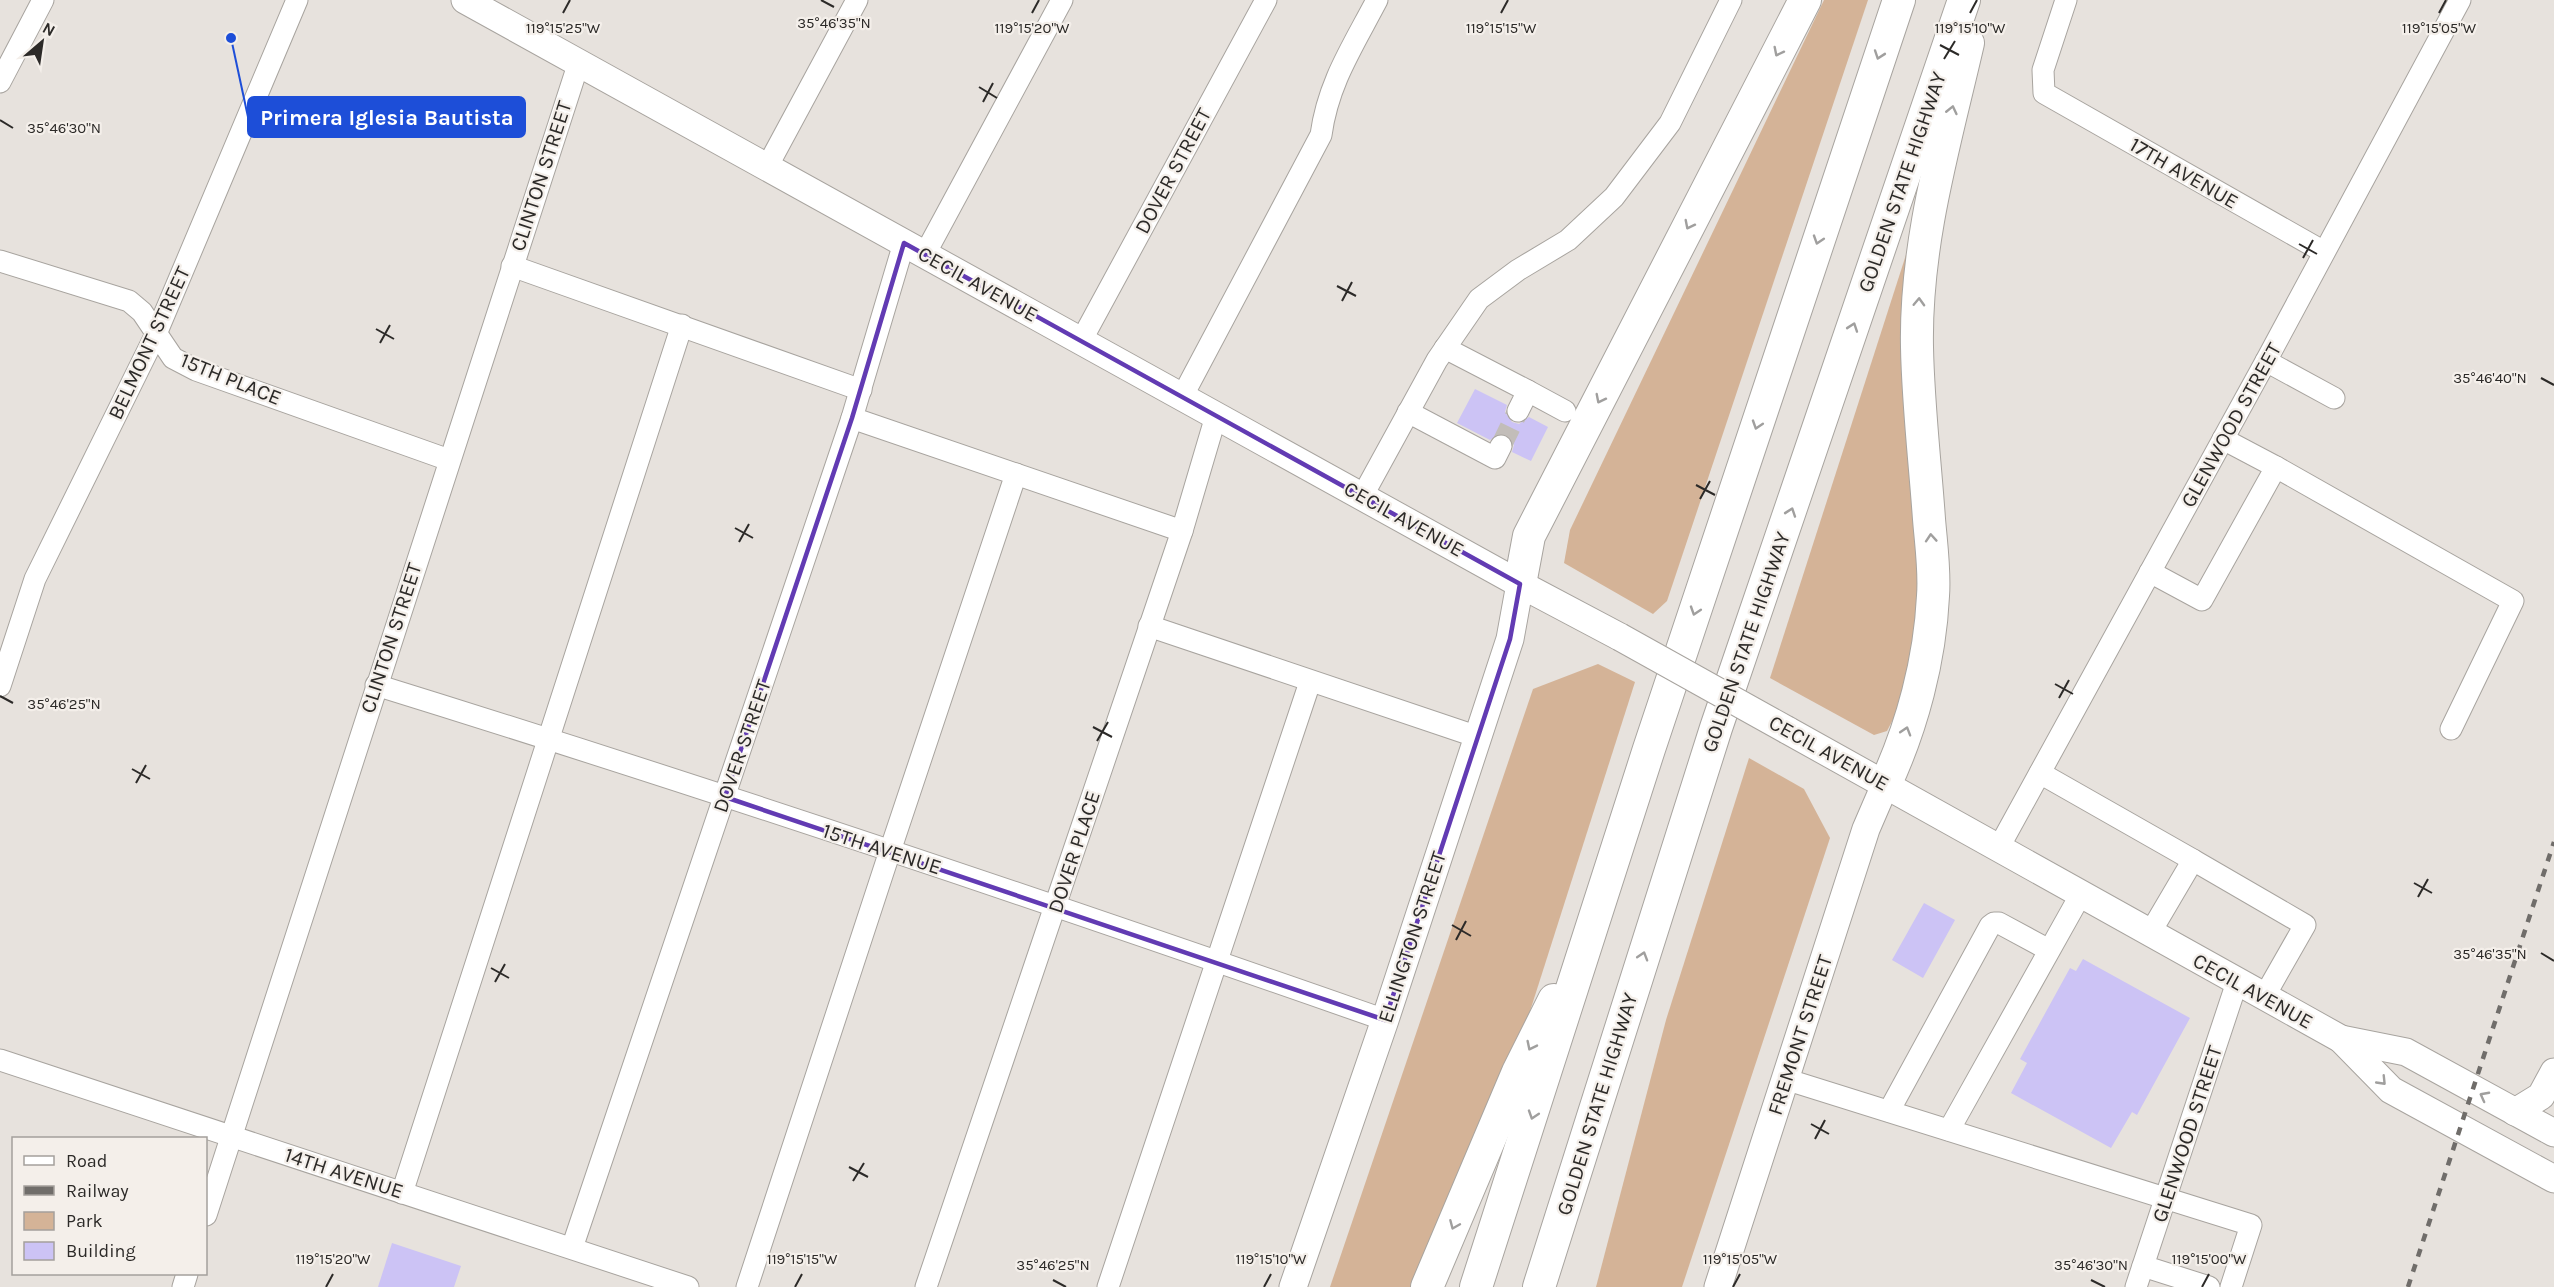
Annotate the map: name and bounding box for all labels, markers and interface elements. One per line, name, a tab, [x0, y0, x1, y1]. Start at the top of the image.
north arrow	[12, 12, 72, 72]
text: 35°46'35"N	[797, 14, 871, 32]
text: N	[39, 18, 59, 40]
text: 119°15'25"W	[526, 19, 601, 37]
text: 119°15'20"W	[995, 19, 1070, 37]
text: 119°15'15"W	[1466, 19, 1537, 37]
text: 119°15'10"W	[1934, 19, 2006, 37]
text: 119°15'05"W	[2402, 19, 2477, 37]
one-way arrow	[1774, 46, 1785, 56]
one-way arrow	[1874, 49, 1887, 60]
street label: GOLDEN STATE HIGHWAY	[1853, 68, 1951, 295]
callout: Primera Iglesia Bautista	[248, 97, 525, 137]
street label: CLINTON STREET	[505, 97, 577, 254]
street label: DOVER STREET	[1130, 104, 1216, 238]
text: Primera Iglesia Bautista	[260, 105, 514, 131]
one-way arrow	[1945, 106, 1958, 116]
text: 35°46'30"N	[27, 119, 101, 137]
street label: 17TH AVENUE	[2125, 132, 2243, 214]
one-way arrow	[1685, 219, 1696, 230]
one-way arrow	[1813, 234, 1825, 245]
street label: CECIL AVENUE	[914, 241, 1042, 327]
street label: BELMONT STREET	[103, 262, 195, 423]
one-way arrow	[1912, 298, 1925, 307]
one-way arrow	[1846, 322, 1859, 333]
street label: GLENWOOD STREET	[2176, 338, 2286, 511]
street label: 15TH PLACE	[177, 348, 285, 410]
text: 35°46'40"N	[2453, 369, 2527, 387]
one-way arrow	[1596, 393, 1607, 403]
one-way arrow	[1752, 420, 1764, 430]
street label: CECIL AVENUE	[1340, 476, 1468, 562]
one-way arrow	[1783, 507, 1796, 518]
street label: GOLDEN STATE HIGHWAY	[1697, 528, 1795, 755]
one-way arrow	[1924, 534, 1937, 543]
street label: CLINTON STREET	[355, 559, 427, 716]
one-way arrow	[1690, 605, 1703, 615]
street label: DOVER STREET	[708, 676, 776, 816]
text: 35°46'25"N	[27, 695, 101, 713]
street label: CECIL AVENUE	[1765, 710, 1893, 796]
one-way arrow	[1899, 726, 1911, 736]
street label: DOVER PLACE	[1043, 788, 1105, 916]
street label: 15TH AVENUE	[820, 819, 944, 879]
street label: ELLINGTON STREET	[1373, 848, 1451, 1026]
text: 35°46'35"N	[2453, 945, 2527, 963]
street label: CECIL AVENUE	[2189, 948, 2317, 1034]
one-way arrow	[1636, 951, 1649, 962]
street label: FREMONT STREET	[1763, 951, 1837, 1118]
street label: GOLDEN STATE HIGHWAY	[1552, 989, 1642, 1218]
one-way arrow	[1527, 1039, 1538, 1050]
street label: GLENWOOD STREET	[2147, 1042, 2227, 1225]
one-way arrow	[2375, 1075, 2386, 1085]
one-way arrow	[2479, 1091, 2490, 1103]
one-way arrow	[1528, 1109, 1540, 1120]
legend	[12, 1137, 207, 1275]
street label: 14TH AVENUE	[282, 1143, 406, 1203]
text: Road	[66, 1150, 107, 1172]
text: Railway	[66, 1180, 129, 1202]
text: Park	[66, 1210, 103, 1232]
one-way arrow	[1449, 1219, 1461, 1230]
text: Building	[66, 1240, 136, 1262]
text: 119°15'20"W	[296, 1250, 371, 1268]
text: 119°15'15"W	[767, 1250, 838, 1268]
text: 119°15'10"W	[1235, 1250, 1307, 1268]
text: 119°15'05"W	[1703, 1250, 1778, 1268]
text: 119°15'00"W	[2172, 1250, 2247, 1268]
text: 35°46'25"N	[1016, 1256, 1090, 1274]
text: 35°46'30"N	[2054, 1256, 2128, 1274]

